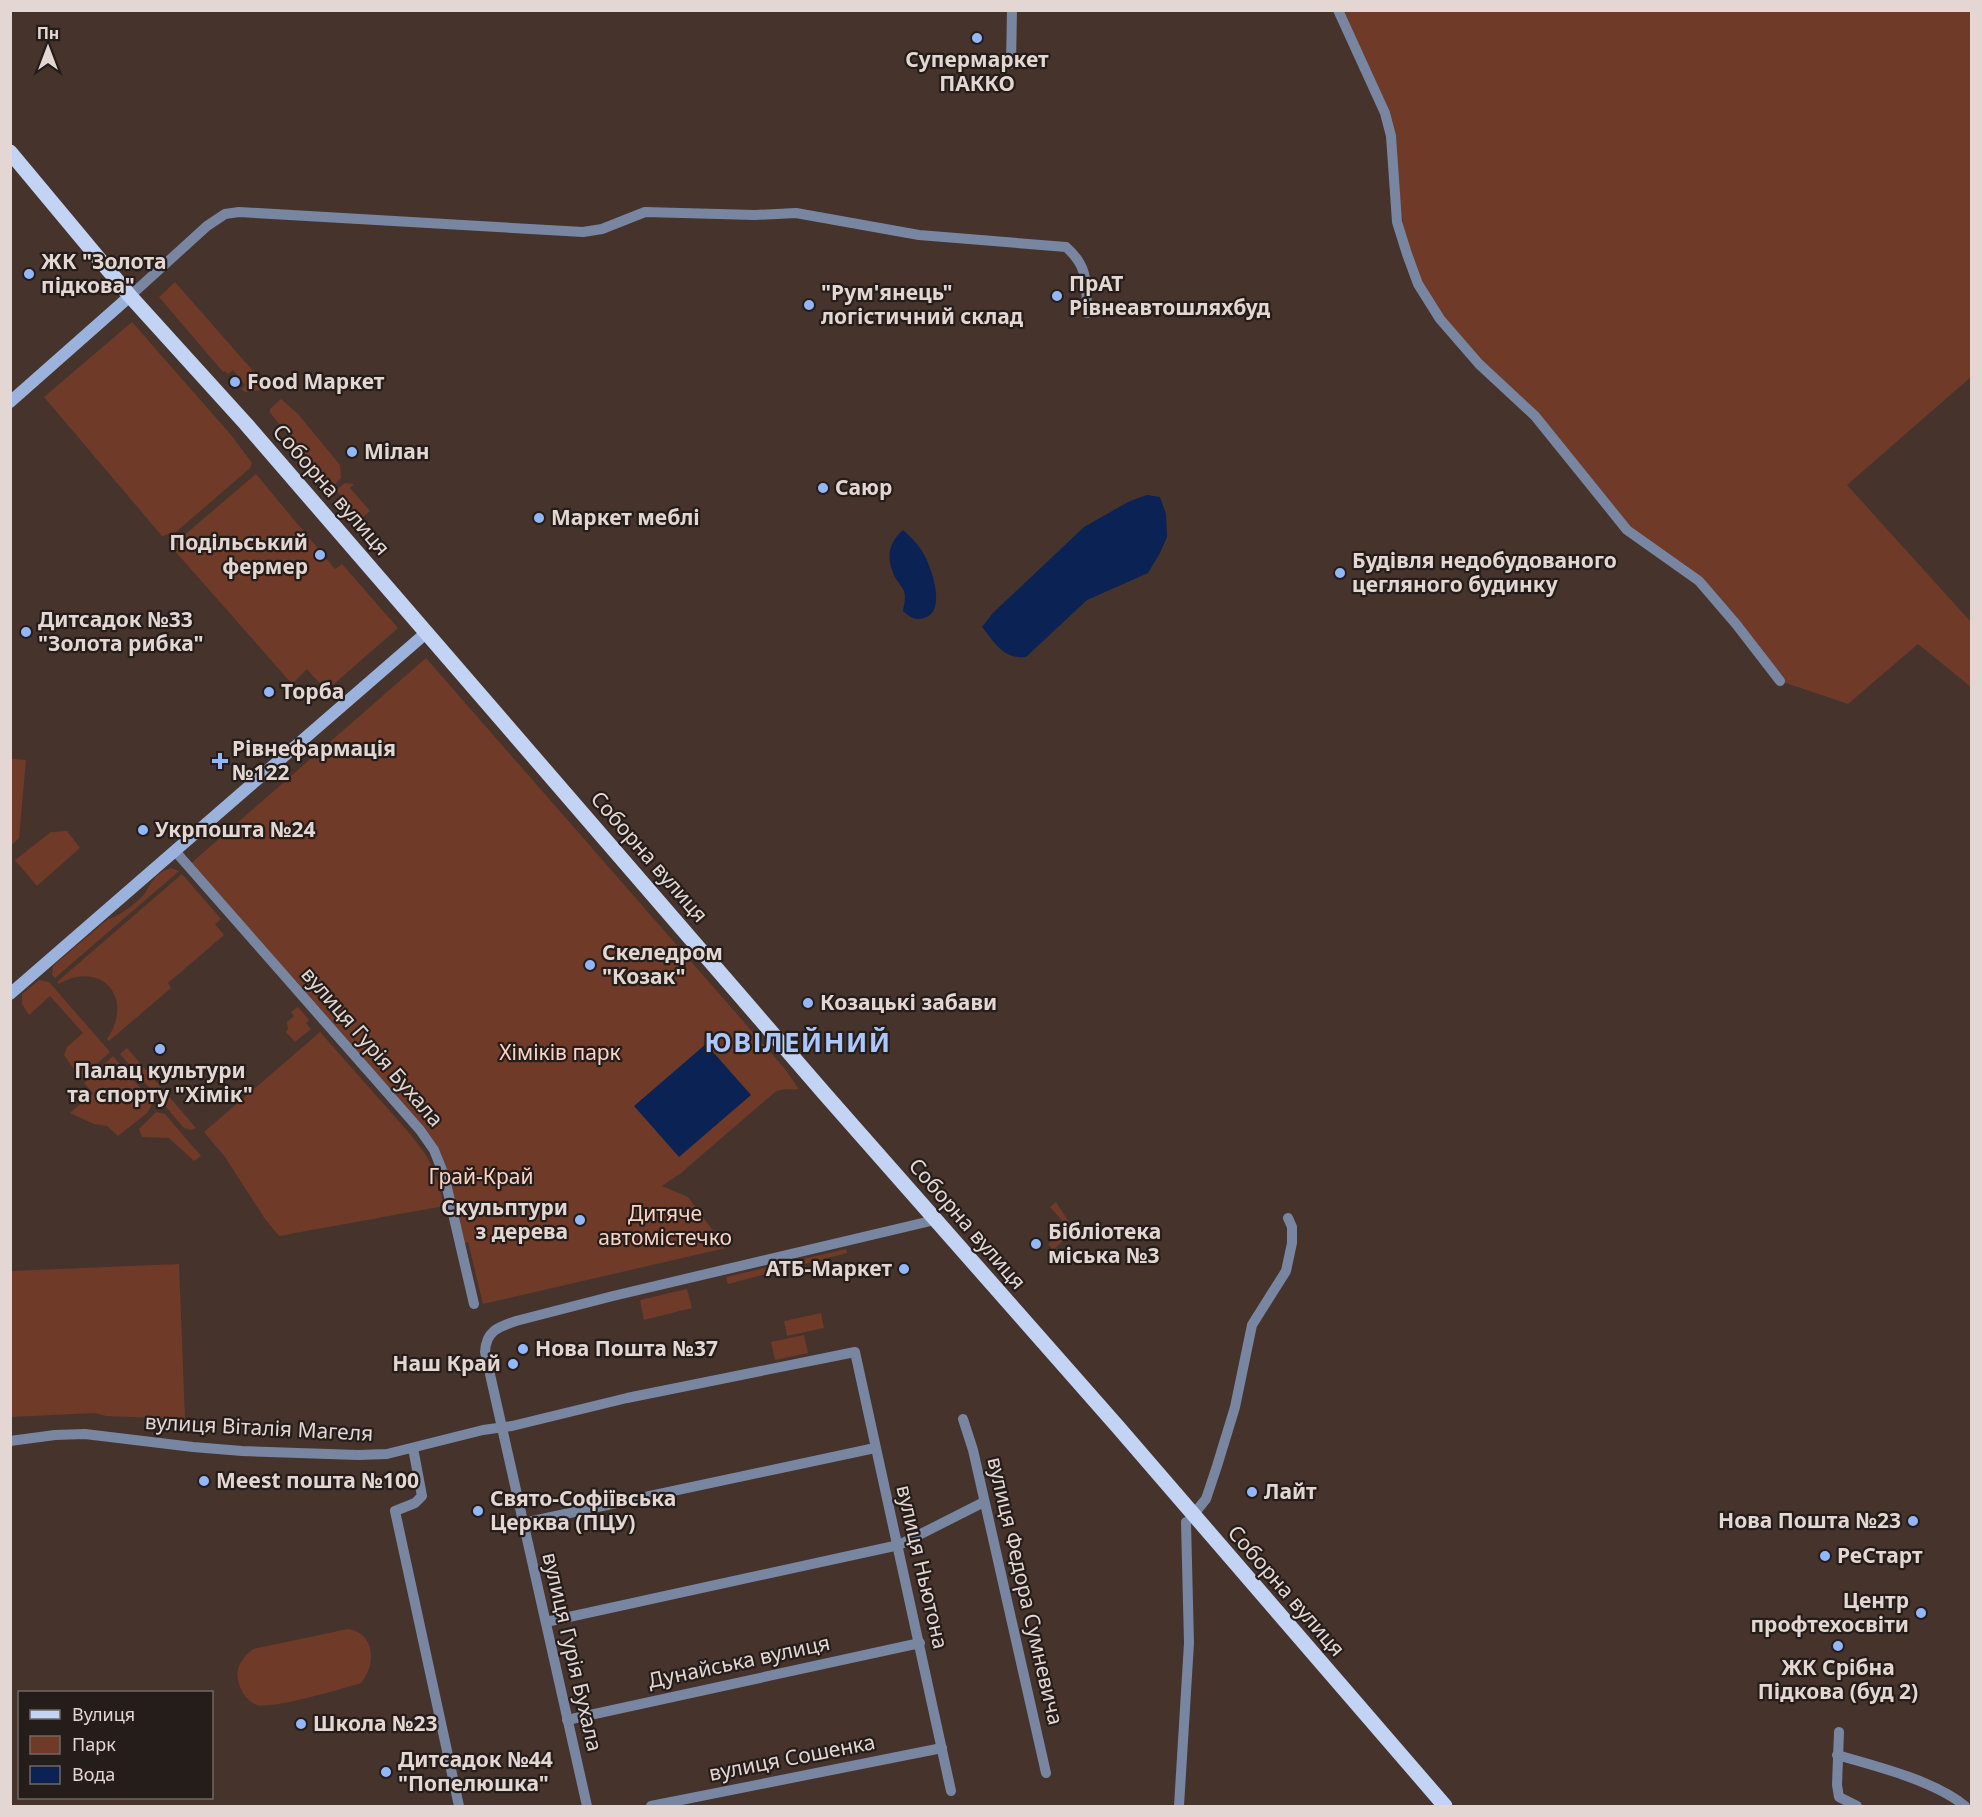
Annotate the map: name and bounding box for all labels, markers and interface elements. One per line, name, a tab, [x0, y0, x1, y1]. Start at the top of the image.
north arrow	[18, 18, 78, 78]
text: Пн	[37, 22, 59, 44]
marker: Супермаркет ПАККО	[970, 31, 984, 45]
place label: Супермаркет ПАККО	[905, 45, 1049, 97]
place label: ЖК "Золота підкова"	[41, 247, 167, 299]
marker: ЖК "Золота підкова"	[22, 267, 36, 281]
place label: ПрАТ Рівнеавтошляхбуд	[1069, 269, 1271, 321]
place label: "Рум'янець" логістичний склад	[821, 278, 1024, 330]
marker: ПрАТ Рівнеавтошляхбуд	[1050, 289, 1064, 303]
marker: "Рум'янець" логістичний склад	[802, 298, 816, 312]
place label: Food Маркет	[247, 367, 385, 395]
marker: Food Маркет	[228, 375, 242, 389]
street label: Соборна вулиця	[267, 418, 397, 561]
place label: Мілан	[364, 437, 430, 465]
marker: Мілан	[345, 445, 359, 459]
place label: Саюр	[835, 473, 892, 501]
marker: Саюр	[816, 481, 830, 495]
place label: Маркет меблі	[551, 503, 700, 531]
marker: Маркет меблі	[532, 511, 546, 525]
place label: Подільський фермер	[169, 528, 308, 580]
place label: Будівля недобудованого цегляного будинку	[1352, 546, 1617, 598]
marker: Подільський фермер	[313, 548, 327, 562]
marker: Будівля недобудованого цегляного будинку	[1333, 566, 1347, 580]
place label: Дитсадок №33 "Золота рибка"	[38, 605, 204, 657]
marker: Дитсадок №33 "Золота рибка"	[19, 625, 33, 639]
place label: Торба	[281, 677, 344, 705]
marker: Торба	[262, 685, 276, 699]
place label: Рівнефармація №122	[232, 734, 396, 786]
marker: Рівнефармація №122	[213, 754, 227, 768]
street label: Соборна вулиця	[585, 785, 715, 928]
place label: Укрпошта №24	[155, 815, 316, 843]
marker: Укрпошта №24	[136, 823, 150, 837]
place label: Скеледром "Козак"	[602, 938, 723, 990]
marker: Скеледром "Козак"	[583, 958, 597, 972]
street label: вулиця Гурія Бухала	[296, 960, 450, 1132]
place label: Козацькі забави	[820, 988, 997, 1016]
marker: Козацькі забави	[801, 996, 815, 1010]
district label: ЮВІЛЕЙНИЙ	[704, 1023, 892, 1060]
park label: Хіміків парк	[499, 1038, 621, 1066]
marker: Палац культури та спорту "Хімік"	[153, 1042, 167, 1056]
place label: Палац культури та спорту "Хімік"	[67, 1056, 253, 1108]
street label: Соборна вулиця	[903, 1152, 1033, 1295]
park label: Грай-Край	[429, 1162, 533, 1190]
place label: Скульптури з дерева	[441, 1193, 568, 1245]
park label: Дитяче автомістечко	[598, 1199, 732, 1251]
marker: Скульптури з дерева	[573, 1213, 587, 1227]
place label: Бібліотека міська №3	[1048, 1217, 1161, 1269]
marker: Бібліотека міська №3	[1029, 1237, 1043, 1251]
place label: АТБ-Маркет	[766, 1254, 892, 1282]
marker: АТБ-Маркет	[897, 1262, 911, 1276]
place label: Нова Пошта №37	[535, 1334, 718, 1362]
marker: Нова Пошта №37	[516, 1342, 530, 1356]
place label: Наш Край	[392, 1349, 501, 1377]
marker: Наш Край	[506, 1357, 520, 1371]
street label: вулиця Віталія Магеля	[144, 1407, 374, 1447]
street label: вулиця Федора Сумневича	[981, 1454, 1070, 1728]
place label: Meest пошта №100	[216, 1466, 419, 1494]
marker: Meest пошта №100	[197, 1474, 211, 1488]
place label: Лайт	[1264, 1477, 1317, 1505]
street label: вулиця Ньютона	[891, 1482, 955, 1651]
place label: Свято-Софіївська Церква (ПЦУ)	[490, 1484, 676, 1536]
marker: Лайт	[1245, 1485, 1259, 1499]
marker: Свято-Софіївська Церква (ПЦУ)	[471, 1504, 485, 1518]
place label: Нова Пошта №23	[1718, 1506, 1901, 1534]
marker: Нова Пошта №23	[1906, 1514, 1920, 1528]
street label: Соборна вулиця	[1222, 1519, 1352, 1662]
place label: РеСтарт	[1837, 1541, 1923, 1569]
marker: РеСтарт	[1818, 1549, 1832, 1563]
street label: вулиця Гурія Бухала	[536, 1550, 609, 1754]
place label: Центр профтехосвіти	[1750, 1586, 1909, 1638]
marker: Центр профтехосвіти	[1914, 1606, 1928, 1620]
street label: Дунайська вулиця	[645, 1628, 832, 1694]
marker: ЖК Срібна Підкова (буд 2)	[1831, 1639, 1845, 1653]
place label: ЖК Срібна Підкова (буд 2)	[1758, 1653, 1918, 1705]
legend	[18, 1691, 213, 1799]
text: Вулиця	[72, 1702, 135, 1726]
place label: Школа №23	[313, 1709, 438, 1737]
marker: Школа №23	[294, 1717, 308, 1731]
street label: вулиця Сошенка	[706, 1727, 877, 1787]
text: Парк	[72, 1732, 116, 1756]
place label: Дитсадок №44 "Попелюшка"	[398, 1745, 553, 1797]
text: Вода	[72, 1762, 115, 1786]
marker: Дитсадок №44 "Попелюшка"	[379, 1765, 393, 1779]

